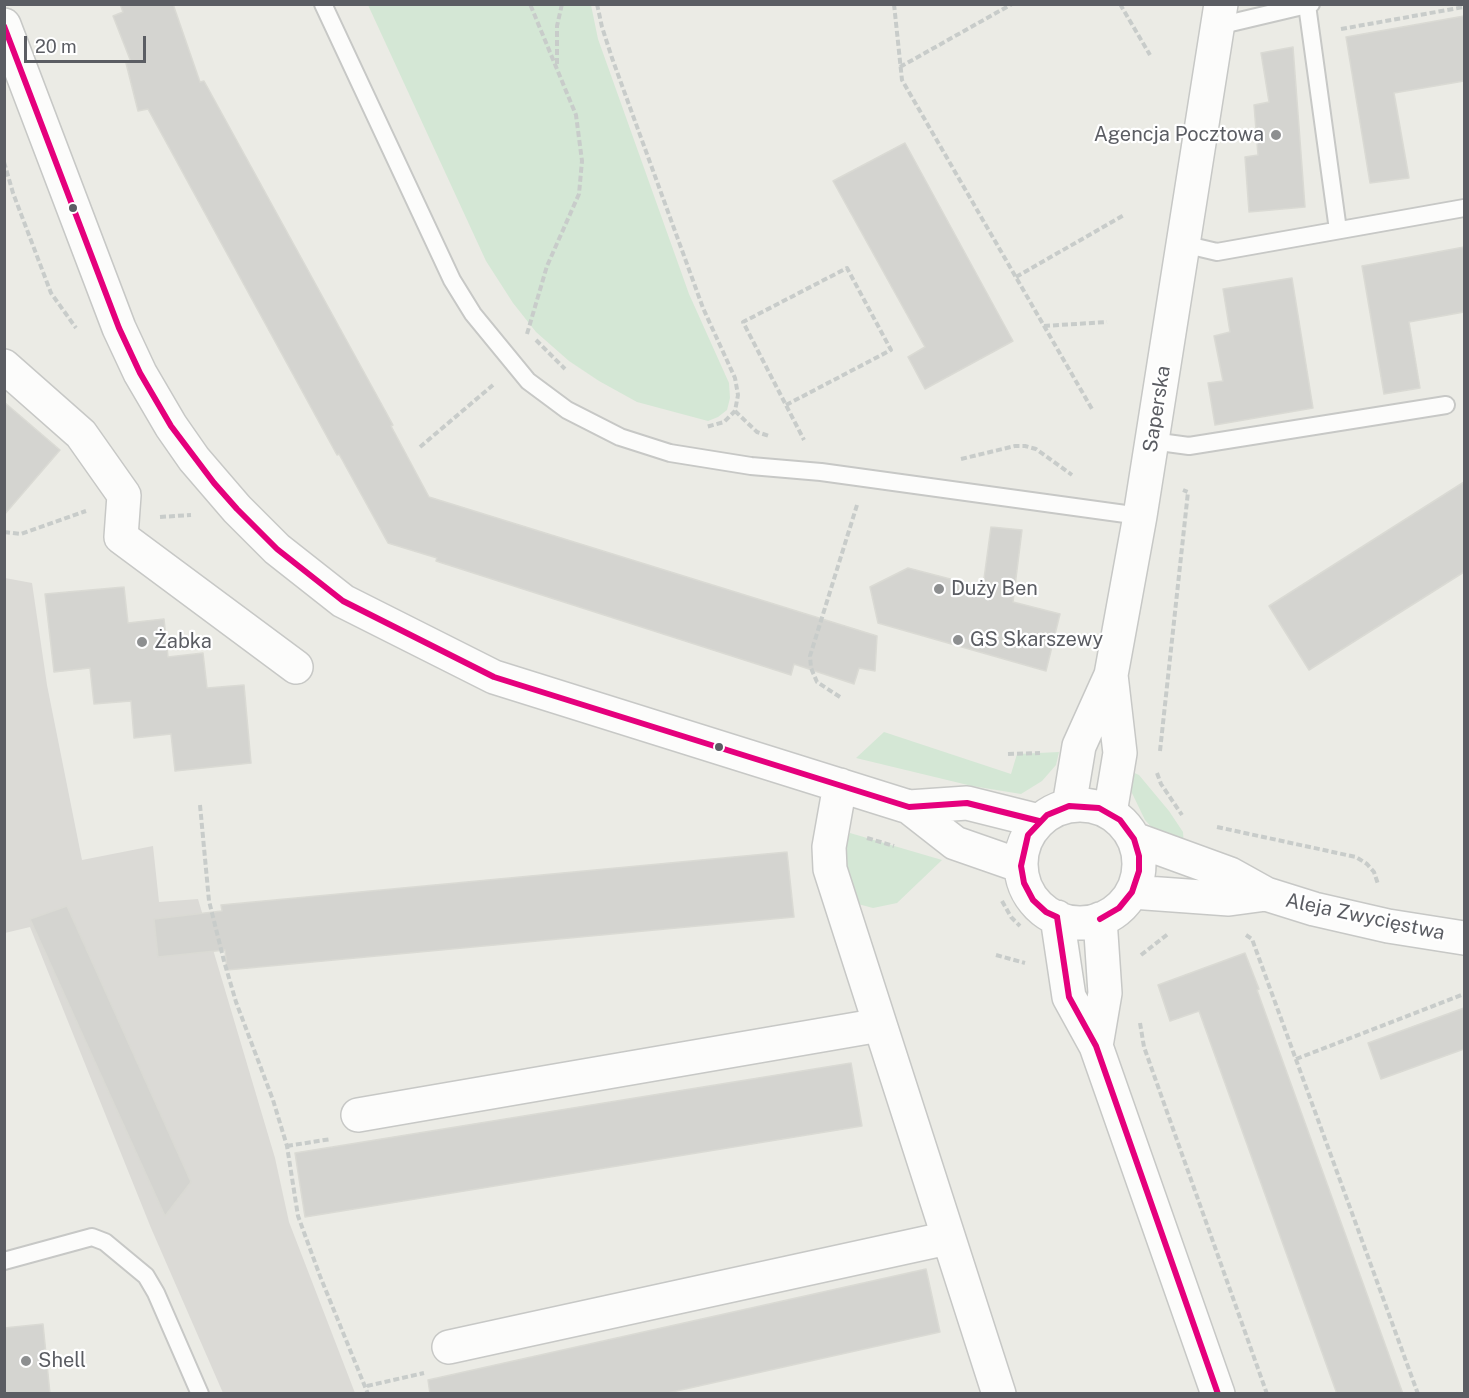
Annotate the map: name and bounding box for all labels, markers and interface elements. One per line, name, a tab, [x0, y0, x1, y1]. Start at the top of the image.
scale bar	[27, 24, 148, 62]
text: 20 m	[35, 36, 77, 57]
place label: Agencja Pocztowa	[1094, 123, 1264, 147]
marker: Agencja Pocztowa	[1269, 128, 1283, 142]
unlabelled marker	[67, 202, 79, 214]
street label: Saperska	[1138, 364, 1176, 454]
place label: Duży Ben	[951, 577, 1038, 601]
marker: Duży Ben	[932, 582, 946, 596]
place label: GS Skarszewy	[970, 628, 1103, 652]
place label: Żabka	[154, 630, 212, 654]
marker: GS Skarszewy	[951, 633, 965, 647]
marker: Żabka	[135, 635, 149, 649]
unlabelled marker	[713, 741, 725, 753]
street label: Aleja Zwycięstwa	[1283, 888, 1447, 946]
place label: Shell	[38, 1349, 86, 1373]
marker: Shell	[19, 1354, 33, 1368]

